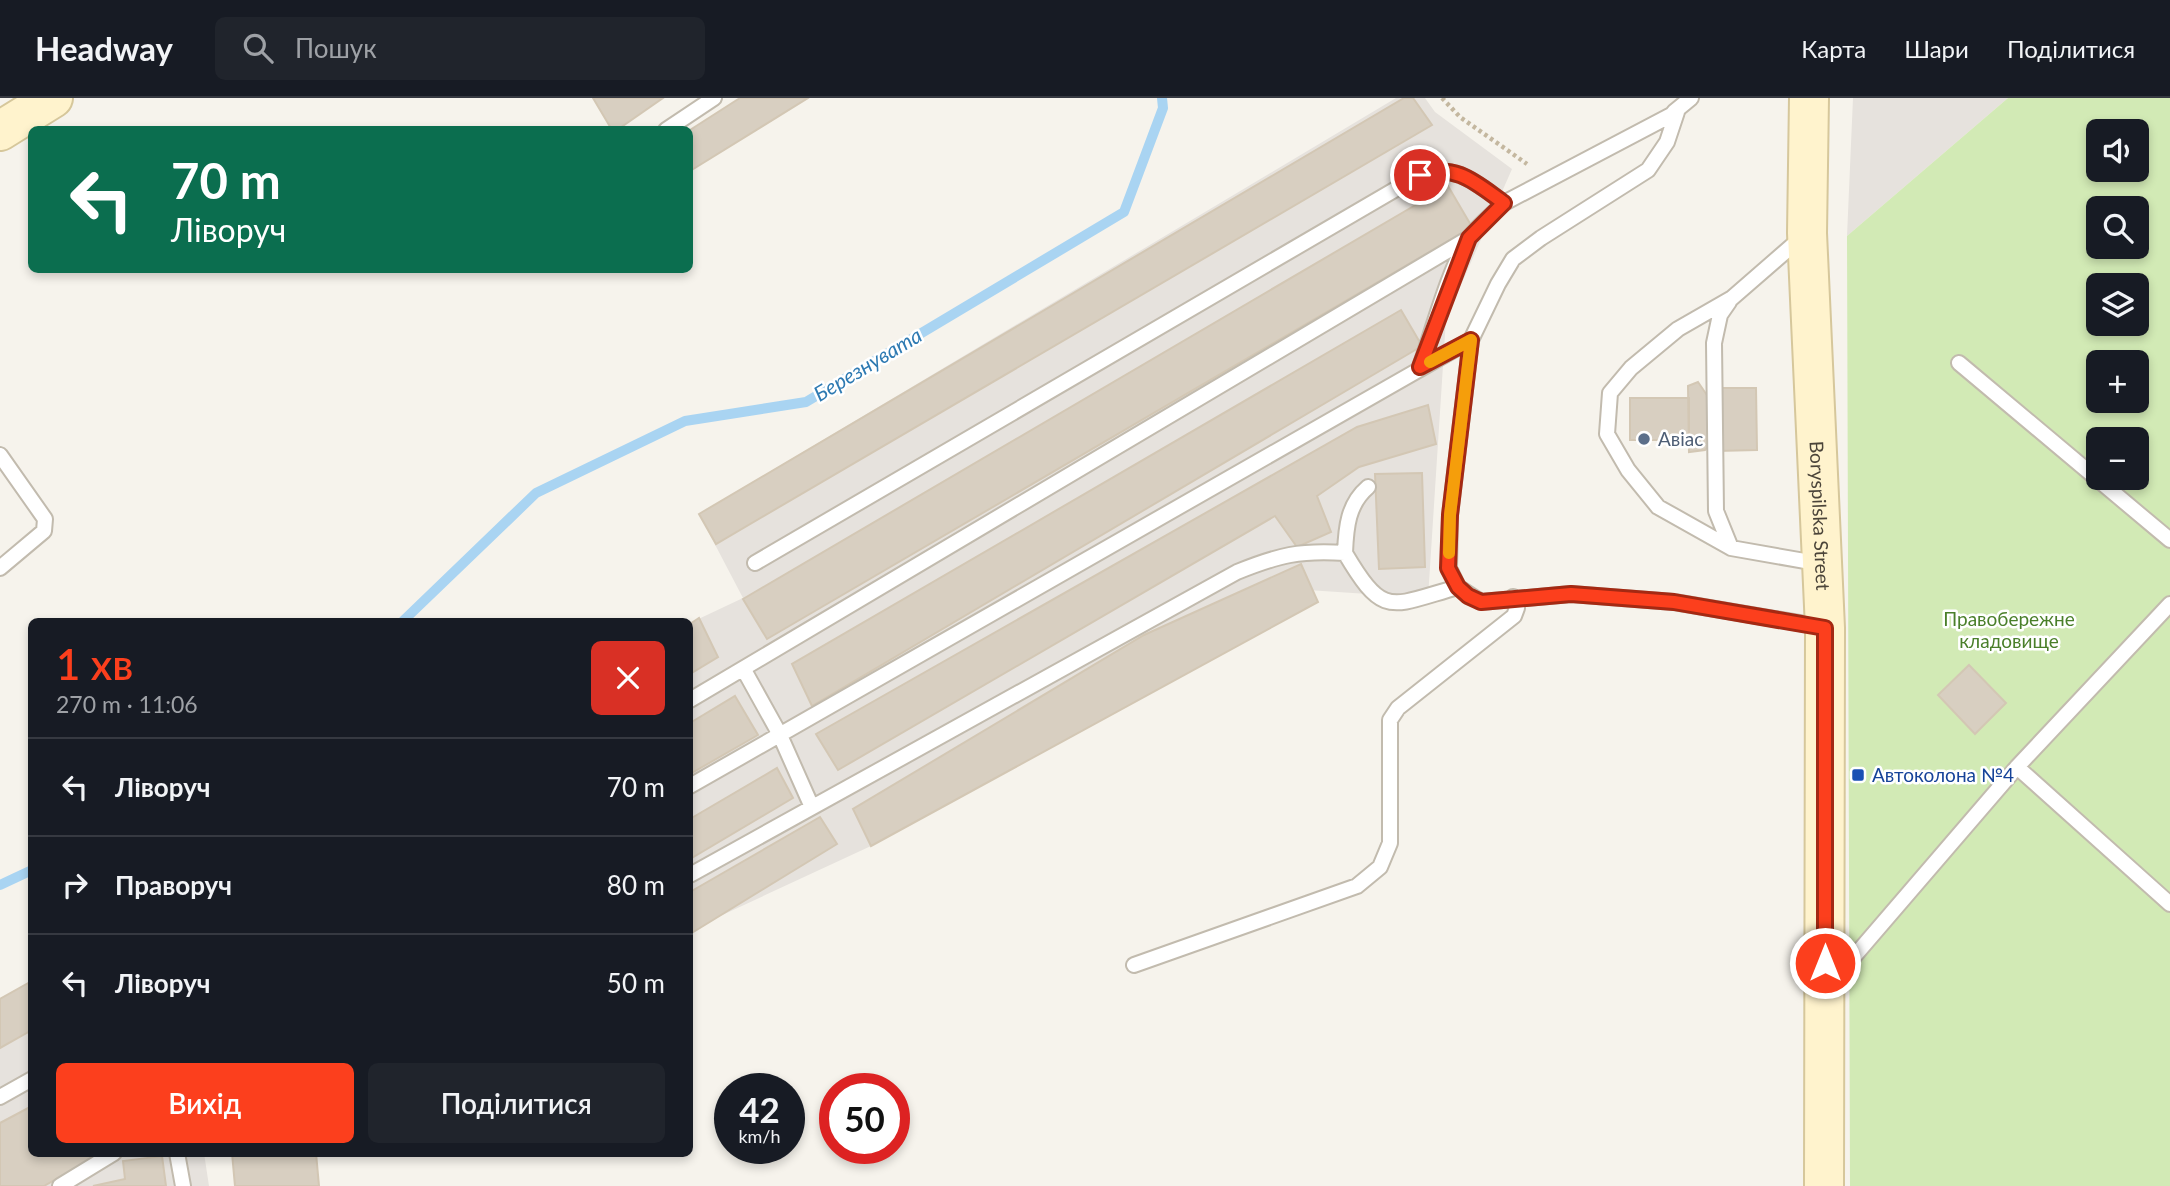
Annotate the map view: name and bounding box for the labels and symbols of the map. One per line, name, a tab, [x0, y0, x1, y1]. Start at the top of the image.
pin	[1390, 145, 1450, 205]
water label: Березнувата	[809, 322, 926, 406]
place label: Авіас	[1658, 427, 1703, 450]
marker: Авіас	[1636, 431, 1652, 447]
street label: Boryspilska Street	[1805, 440, 1835, 591]
park label: Правобережне кладовище	[1943, 607, 2075, 652]
place label: Автоколона №4	[1872, 763, 2014, 786]
marker: Автоколона №4	[1850, 767, 1866, 783]
position arrow	[1788, 926, 1862, 1000]
speed limit sign: 50	[819, 1073, 910, 1164]

